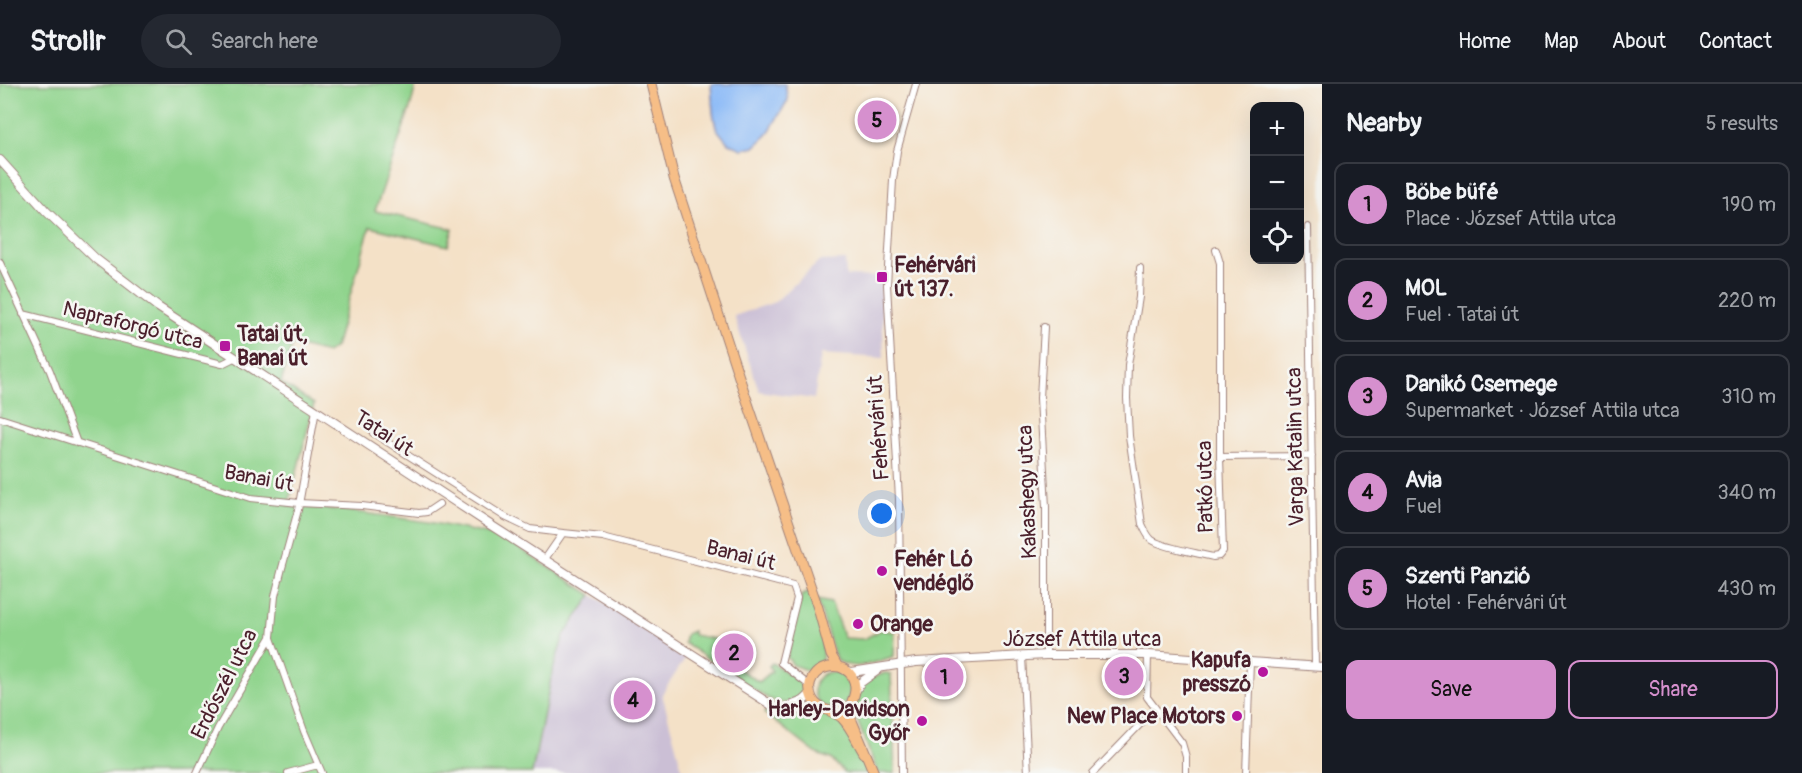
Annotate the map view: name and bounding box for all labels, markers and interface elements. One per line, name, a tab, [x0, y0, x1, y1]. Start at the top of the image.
search box	[141, 14, 561, 68]
text: Strollr	[30, 24, 105, 59]
icon: search	[162, 25, 195, 58]
text: Search here	[210, 27, 318, 55]
text: Home	[1458, 28, 1511, 55]
text: Map	[1544, 28, 1579, 55]
text: About	[1612, 28, 1666, 55]
text: Contact	[1699, 28, 1772, 55]
pin: 5	[858, 98, 896, 142]
map controls	[1250, 102, 1304, 264]
button: +	[1250, 102, 1304, 156]
text: Nearby	[1346, 107, 1422, 139]
text: 5 results	[1706, 111, 1778, 136]
button: −	[1250, 156, 1304, 210]
text: Böbe büfé	[1405, 178, 1499, 206]
text: 1	[1364, 192, 1371, 217]
text: 190 m	[1722, 192, 1776, 217]
text: Place · József Attila utca	[1405, 206, 1616, 231]
button: locate	[1250, 210, 1304, 264]
place label: Fehérvári út 137.	[894, 252, 976, 303]
marker: Fehérvári út 137.	[875, 270, 889, 284]
text: MOL	[1405, 274, 1447, 302]
text: 2	[1362, 288, 1373, 313]
text: 220 m	[1718, 288, 1776, 313]
street label: Napraforgó utca	[60, 295, 206, 356]
text: Fuel · Tatai út	[1405, 302, 1519, 327]
place label: Tatai út, Banai út	[236, 321, 308, 372]
marker: Tatai út, Banai út	[218, 339, 232, 353]
street label: Varga Katalin utca	[1281, 367, 1310, 527]
text: Danikó Csemege	[1405, 370, 1557, 398]
street label: Fehérvári út	[861, 374, 896, 481]
text: 3	[1362, 384, 1373, 409]
text: 310 m	[1721, 384, 1776, 409]
text: Supermarket · József Attila utca	[1405, 398, 1680, 423]
street label: Tatai út	[349, 404, 419, 463]
street label: Kakashegy utca	[1012, 425, 1043, 559]
street label: Patkó utca	[1191, 440, 1220, 534]
street label: Banai út	[222, 459, 297, 499]
text: Avia	[1405, 466, 1442, 494]
text: 4	[1362, 480, 1373, 505]
text: 340 m	[1717, 480, 1776, 505]
text: Fuel	[1405, 494, 1442, 519]
your location	[867, 499, 896, 528]
street label: Banai út	[704, 534, 779, 577]
place label: Fehér Ló vendéglő	[893, 546, 974, 597]
text: Szenti Panzió	[1405, 562, 1530, 590]
marker: Fehér Ló vendéglő	[875, 564, 889, 578]
text: 5	[1362, 576, 1373, 601]
text: 430 m	[1717, 576, 1776, 601]
text: Hotel · Fehérvári út	[1405, 590, 1566, 615]
place label: Orange	[870, 611, 933, 638]
marker: Orange	[851, 617, 865, 631]
street label: Erdőszél utca	[185, 625, 264, 744]
street label: József Attila utca	[1003, 626, 1161, 653]
pin: 2	[714, 630, 754, 676]
place label: Kapufa presszó	[1182, 647, 1252, 698]
pin: 1	[924, 654, 964, 700]
pin: 3	[1104, 654, 1144, 698]
button: Save	[1346, 660, 1556, 719]
button: Share	[1568, 660, 1778, 719]
marker: Kapufa presszó	[1256, 665, 1270, 679]
pin: 4	[614, 678, 652, 722]
place label: Harley-Davidson Győr	[767, 696, 911, 747]
place label: New Place Motors	[1067, 703, 1226, 730]
marker: New Place Motors	[1230, 709, 1244, 723]
marker: Harley-Davidson Győr	[915, 714, 929, 728]

